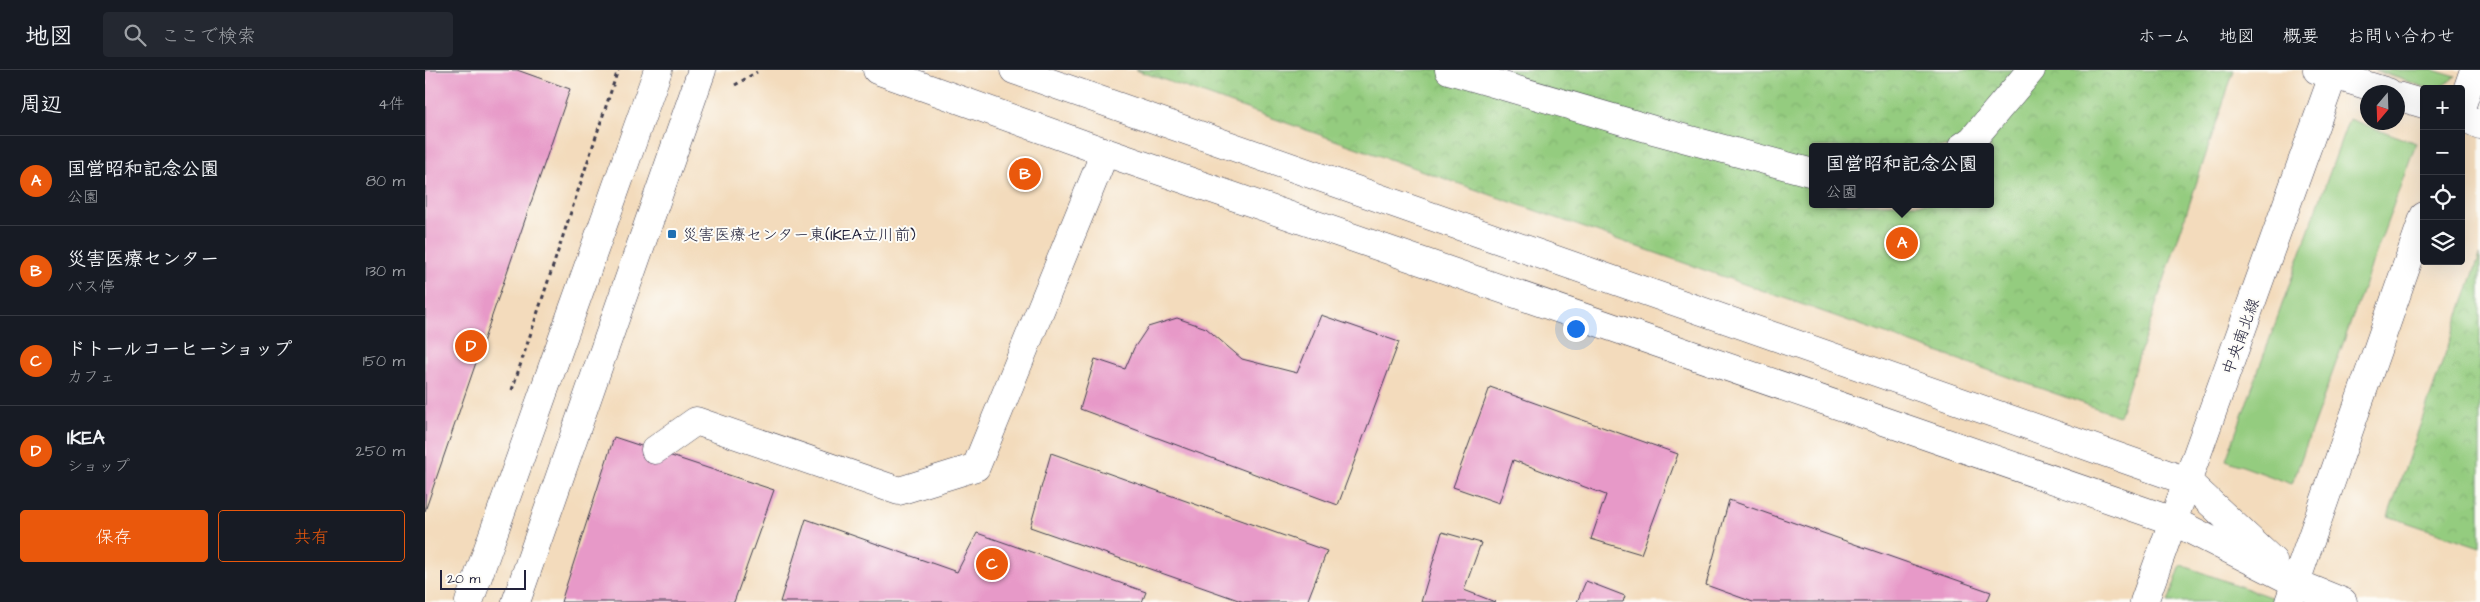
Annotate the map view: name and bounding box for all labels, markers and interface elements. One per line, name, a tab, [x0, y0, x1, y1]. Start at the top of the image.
search box	[103, 12, 453, 57]
text: 地図	[25, 20, 73, 54]
icon: search	[121, 21, 149, 49]
text: ここで検索	[161, 23, 256, 50]
text: ホーム	[2138, 24, 2191, 49]
text: 地図	[2219, 24, 2255, 49]
text: 概要	[2283, 24, 2319, 49]
text: お問い合わせ	[2347, 24, 2455, 49]
north arrow	[2360, 85, 2405, 130]
map controls	[2420, 85, 2465, 265]
button: +	[2420, 85, 2465, 130]
text: 周辺	[20, 90, 62, 119]
text: 4件	[378, 93, 405, 115]
button: −	[2420, 130, 2465, 175]
popup	[1809, 143, 1994, 208]
text: 国営昭和記念公園	[1825, 151, 1978, 178]
pin: B	[1009, 155, 1041, 193]
text: 国営昭和記念公園	[67, 156, 219, 183]
text: A	[31, 170, 41, 192]
text: 80 m	[366, 170, 405, 192]
button: locate	[2420, 175, 2465, 220]
text: 公園	[1825, 181, 1858, 203]
text: 公園	[67, 186, 99, 208]
button: layers	[2420, 220, 2465, 265]
place label: 災害医療センター東(IKEA立川前)	[682, 224, 916, 246]
pin: A	[1886, 224, 1918, 262]
marker: 災害医療センター東(IKEA立川前)	[666, 228, 678, 240]
text: 災害医療センター	[67, 246, 219, 273]
text: B	[30, 260, 42, 282]
text: 130 m	[366, 260, 405, 282]
text: バス停	[67, 276, 115, 298]
street label: 中央南北線	[2217, 295, 2265, 378]
your location	[1563, 316, 1589, 342]
pin: D	[455, 327, 487, 365]
text: ドトールコーヒーショップ	[67, 336, 292, 363]
text: C	[30, 350, 42, 372]
text: 150 m	[363, 350, 405, 372]
text: カフェ	[67, 366, 115, 388]
text: IKEA	[67, 425, 105, 452]
text: D	[31, 440, 41, 462]
text: 250 m	[356, 440, 405, 462]
text: ショップ	[67, 455, 130, 477]
button: 保存	[20, 510, 208, 562]
button: 共有	[218, 510, 405, 562]
pin: C	[976, 545, 1008, 583]
scale bar	[440, 567, 526, 590]
text: 20 m	[447, 569, 480, 589]

